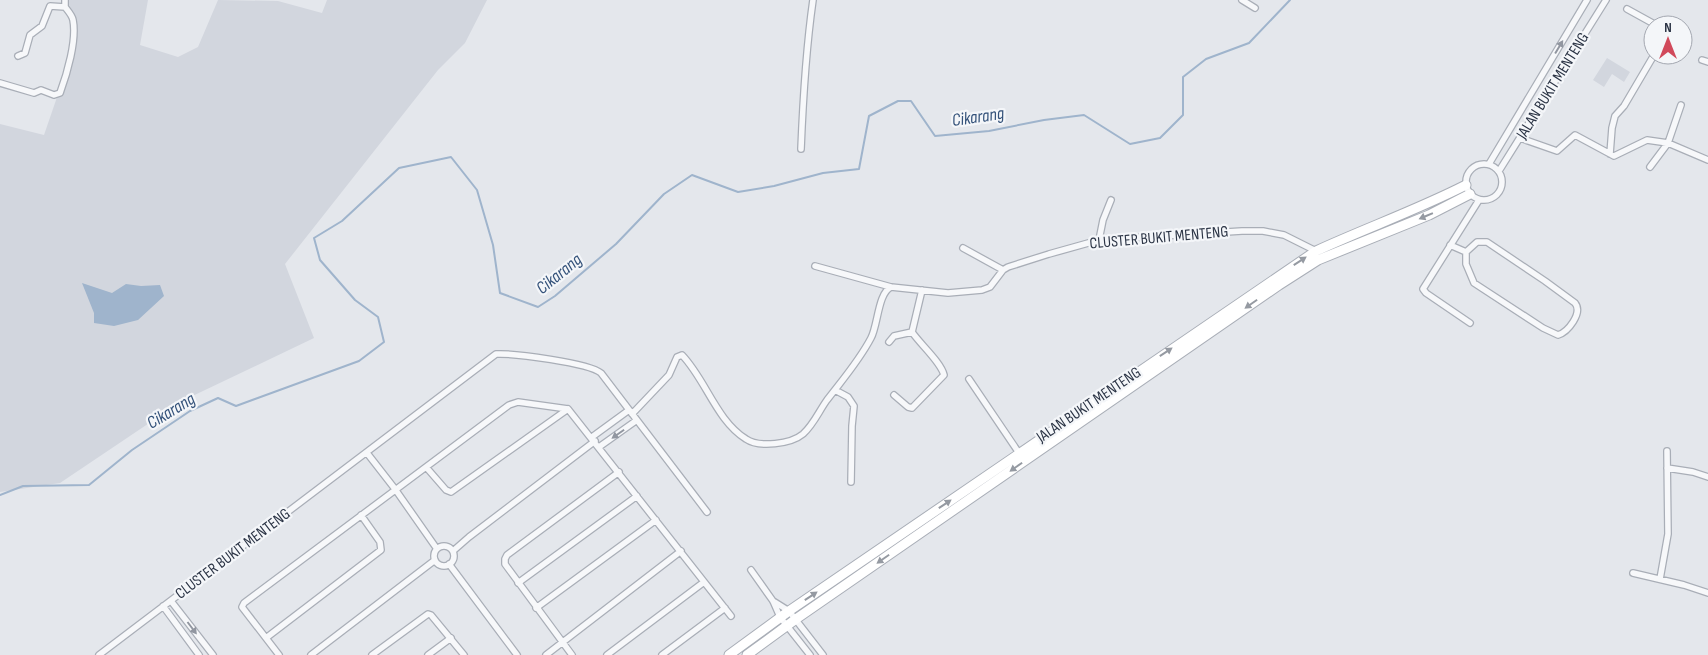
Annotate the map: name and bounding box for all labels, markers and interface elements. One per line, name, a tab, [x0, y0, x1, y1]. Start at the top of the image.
north arrow	[1643, 15, 1693, 65]
text: N	[1664, 19, 1672, 36]
street label: JALAN BUKIT MENTENG	[1512, 29, 1593, 144]
one-way arrow	[1554, 41, 1563, 54]
water label: Cikarang	[951, 103, 1006, 131]
one-way arrow	[1419, 212, 1433, 220]
street label: CLUSTER BUKIT MENTENG	[1089, 222, 1229, 254]
water label: Cikarang	[532, 249, 587, 299]
one-way arrow	[1294, 256, 1307, 266]
one-way arrow	[1244, 299, 1257, 309]
one-way arrow	[1159, 347, 1173, 357]
street label: JALAN BUKIT MENTENG	[1032, 363, 1145, 447]
water label: Cikarang	[143, 388, 199, 434]
one-way arrow	[612, 428, 625, 439]
one-way arrow	[1009, 462, 1023, 472]
one-way arrow	[938, 499, 952, 509]
street label: CLUSTER BUKIT MENTENG	[172, 505, 294, 603]
one-way arrow	[876, 554, 889, 564]
one-way arrow	[804, 591, 818, 601]
one-way arrow	[186, 621, 197, 634]

